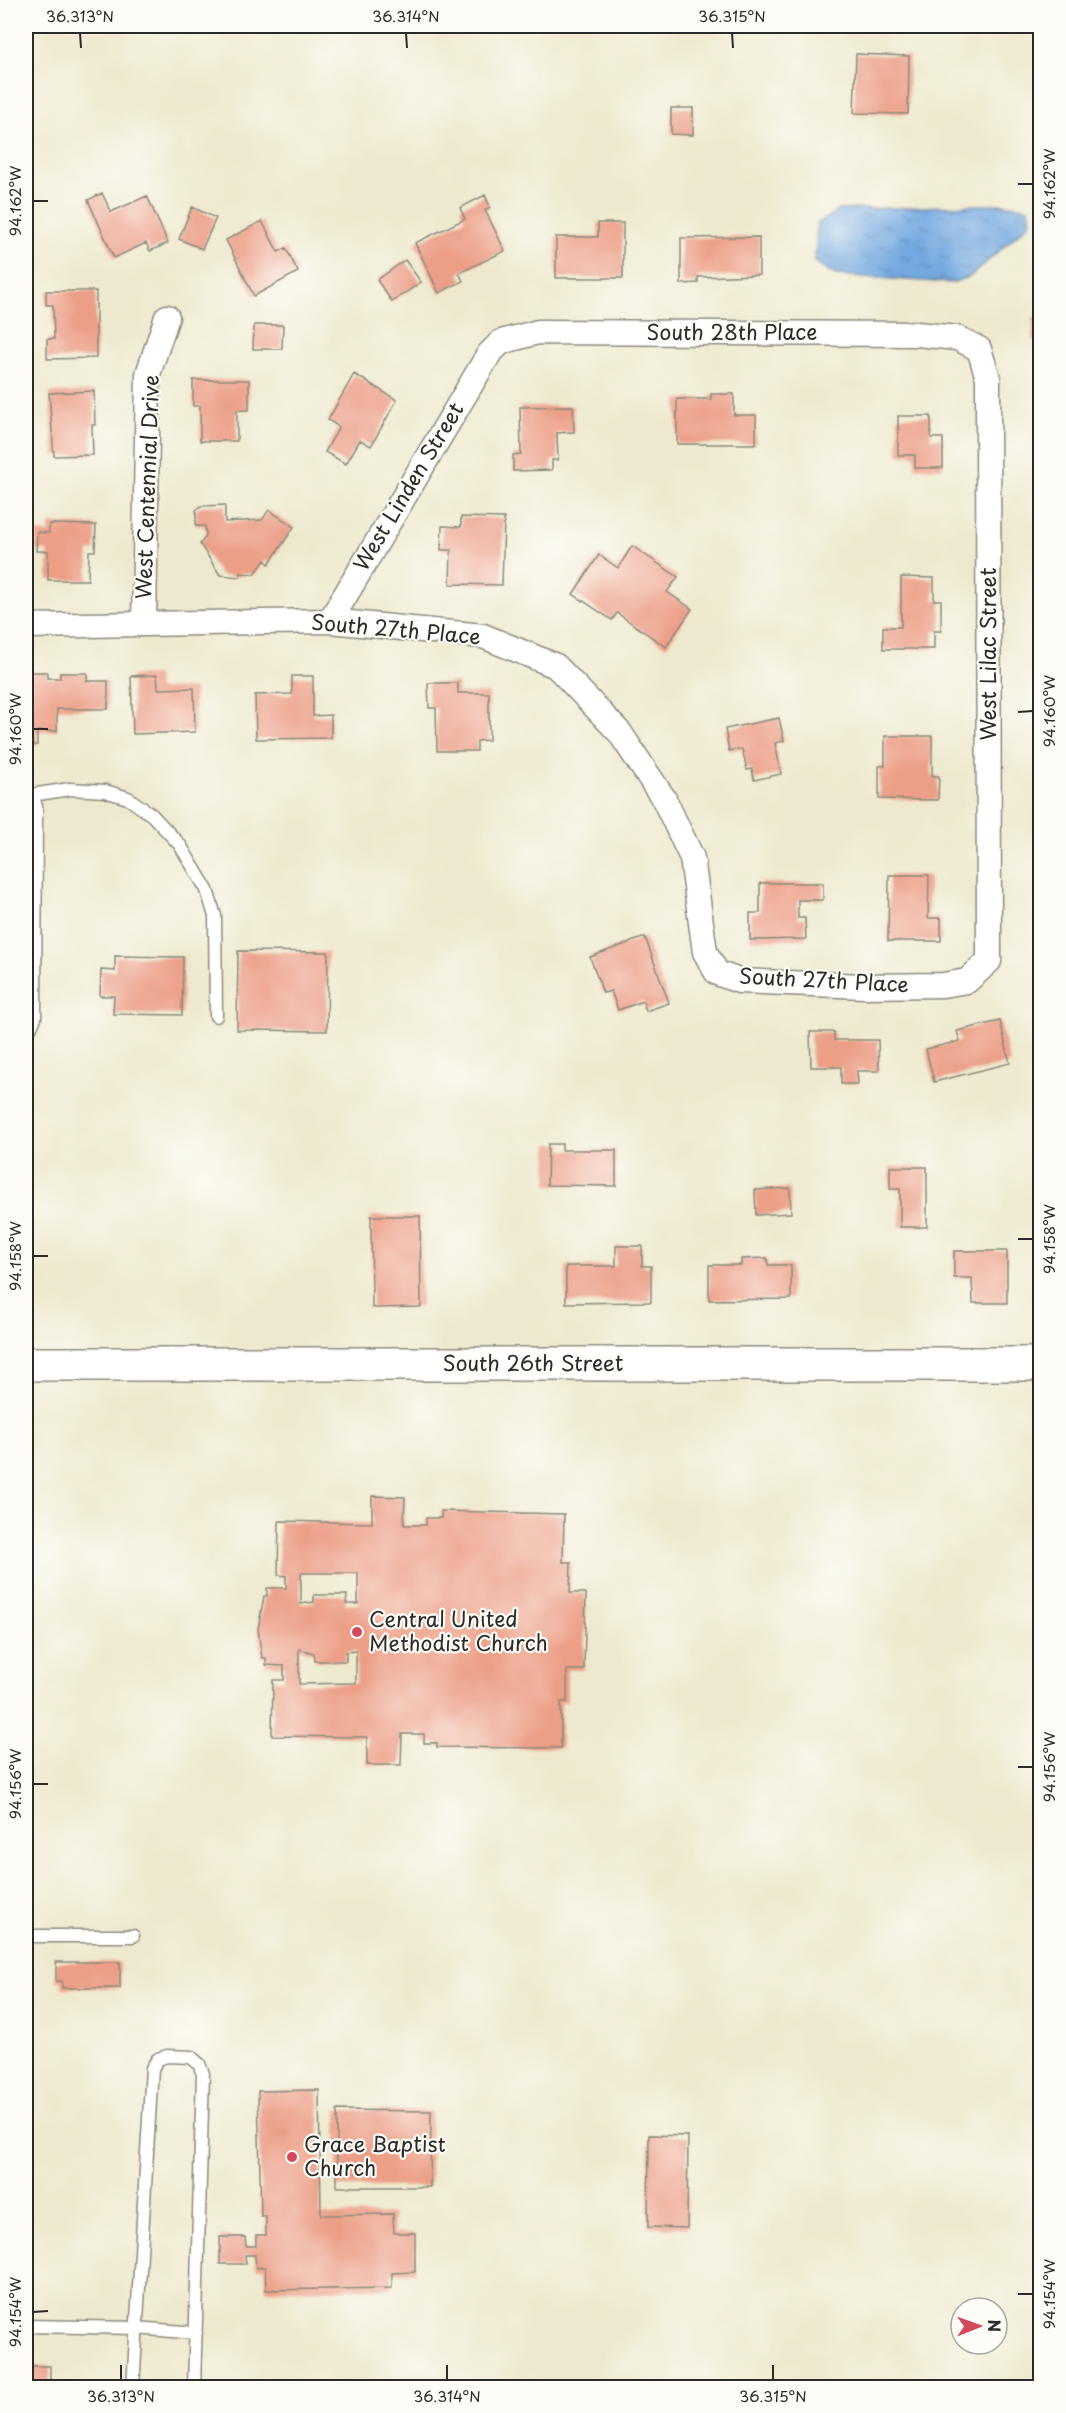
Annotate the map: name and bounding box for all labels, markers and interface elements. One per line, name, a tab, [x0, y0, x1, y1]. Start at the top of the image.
text: 36.313°N	[46, 4, 114, 27]
text: 36.314°N	[372, 4, 440, 27]
text: 36.315°N	[698, 4, 766, 27]
text: 94.162°W	[1037, 148, 1060, 219]
text: 94.162°W	[3, 165, 26, 236]
street label: South 28th Place	[647, 315, 817, 347]
street label: West Centennial Drive	[126, 374, 166, 600]
street label: West Linden Street	[344, 396, 470, 576]
street label: West Lilac Street	[971, 567, 1003, 741]
street label: South 27th Place	[310, 605, 482, 651]
text: 94.160°W	[1037, 674, 1060, 747]
text: 94.160°W	[3, 692, 26, 765]
street label: South 27th Place	[738, 959, 910, 999]
text: 94.158°W	[1037, 1203, 1060, 1274]
text: 94.158°W	[3, 1220, 26, 1291]
street label: South 26th Street	[443, 1346, 623, 1378]
place label: Central United Methodist Church	[369, 1602, 548, 1658]
marker: Central United Methodist Church	[350, 1625, 364, 1639]
text: 94.156°W	[1037, 1731, 1060, 1802]
text: 94.156°W	[3, 1748, 26, 1819]
place label: Grace Baptist Church	[304, 2127, 446, 2183]
marker: Grace Baptist Church	[285, 2150, 299, 2164]
text: 94.154°W	[1037, 2258, 1060, 2329]
text: 94.154°W	[3, 2276, 26, 2347]
north arrow	[949, 2296, 1009, 2356]
text: N	[983, 2319, 1007, 2332]
text: 36.313°N	[87, 2384, 155, 2407]
text: 36.314°N	[413, 2384, 481, 2407]
text: 36.315°N	[739, 2384, 807, 2407]

